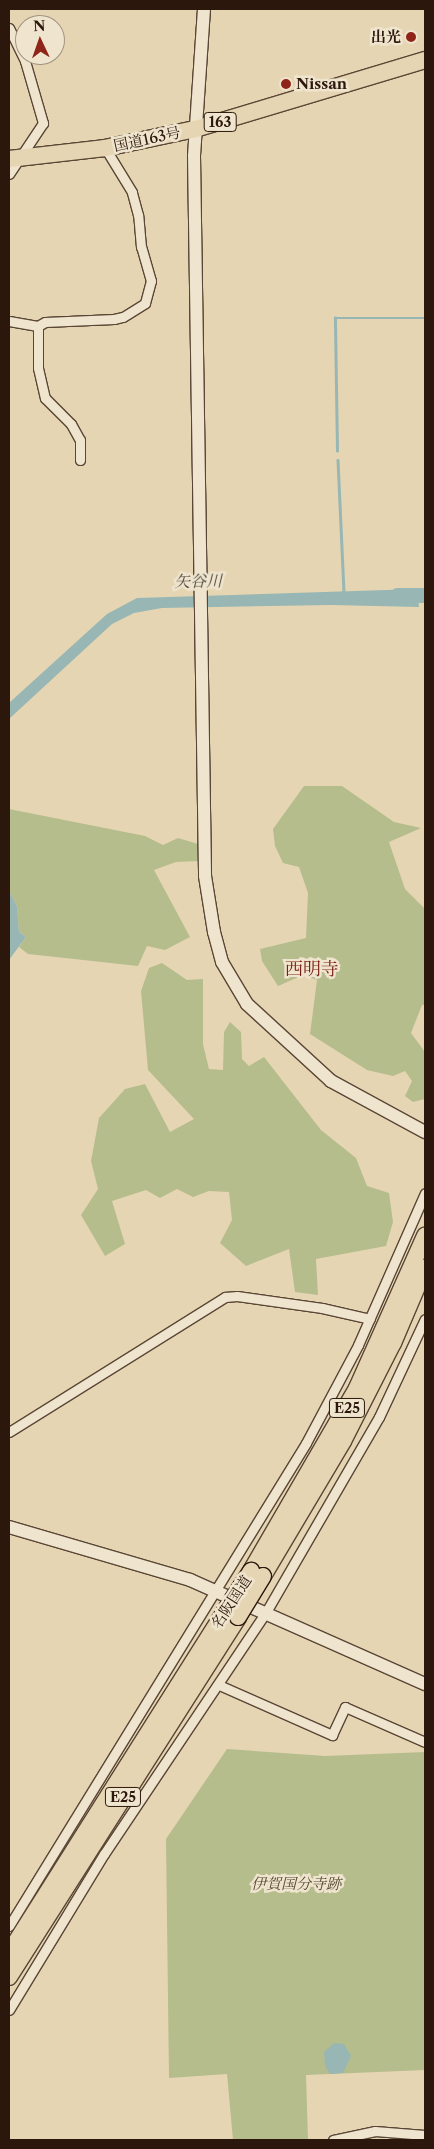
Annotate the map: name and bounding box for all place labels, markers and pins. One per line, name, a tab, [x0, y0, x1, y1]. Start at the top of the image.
place label: 出光	[371, 28, 401, 46]
marker: 出光	[405, 31, 417, 43]
place label: Nissan	[296, 75, 347, 93]
marker: Nissan	[280, 78, 292, 90]

